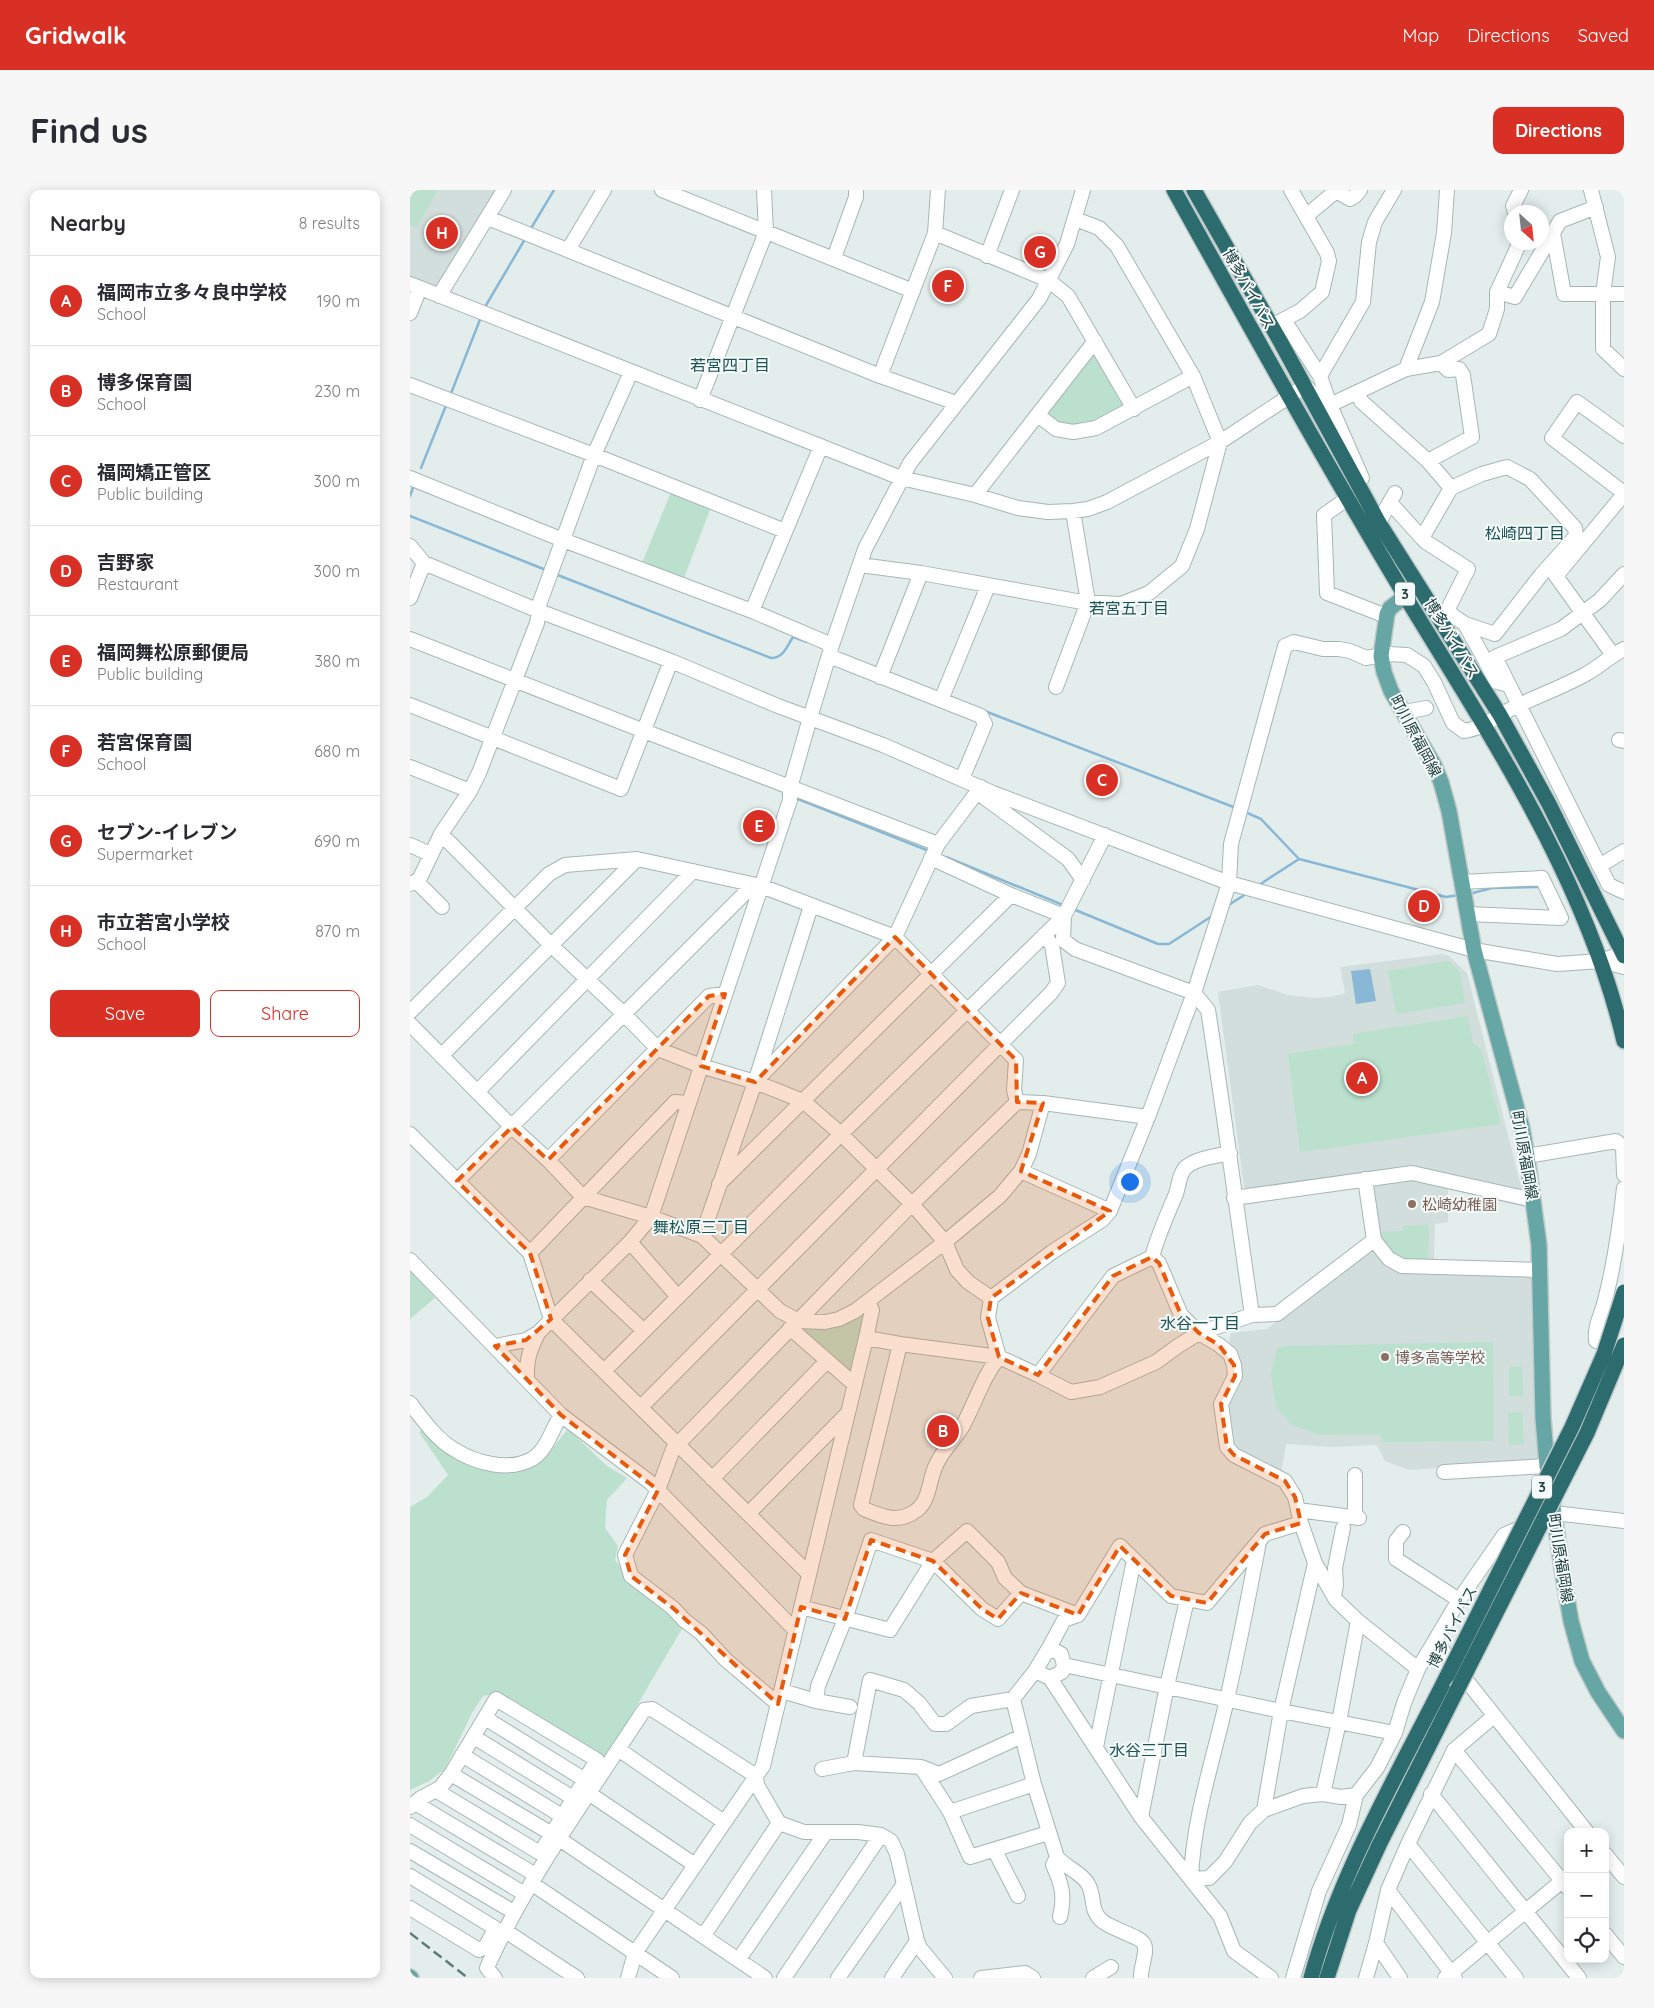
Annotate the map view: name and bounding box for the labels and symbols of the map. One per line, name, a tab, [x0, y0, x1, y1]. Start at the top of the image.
north arrow	[1504, 205, 1549, 250]
pin: H	[426, 214, 458, 252]
pin: G	[1024, 233, 1056, 271]
street label: 博多バイパス	[1219, 245, 1279, 333]
pin: F	[932, 267, 964, 305]
district label: 若宮四丁目	[690, 355, 770, 375]
district label: 松崎四丁目	[1485, 523, 1565, 543]
road number: 3	[1395, 582, 1415, 606]
street label: 博多バイパス	[1421, 595, 1483, 681]
district label: 若宮五丁目	[1089, 598, 1169, 618]
street label: 町川原福岡線	[1386, 692, 1446, 780]
pin: C	[1086, 761, 1118, 799]
pin: E	[743, 807, 775, 845]
pin: D	[1408, 887, 1440, 925]
pin: A	[1346, 1059, 1378, 1097]
street label: 町川原福岡線	[1508, 1109, 1542, 1201]
your location	[1117, 1169, 1143, 1195]
place label: 松崎幼稚園	[1422, 1195, 1497, 1214]
marker: 松崎幼稚園	[1406, 1198, 1418, 1210]
district label: 舞松原三丁目	[653, 1217, 749, 1237]
district label: 水谷一丁目	[1160, 1313, 1240, 1333]
place label: 博多高等学校	[1395, 1348, 1485, 1367]
marker: 博多高等学校	[1379, 1351, 1391, 1363]
pin: B	[927, 1412, 959, 1450]
road number: 3	[1532, 1475, 1552, 1498]
street label: 町川原福岡線	[1545, 1512, 1577, 1604]
street label: 博多バイパス	[1423, 1583, 1481, 1671]
district label: 水谷三丁目	[1109, 1740, 1189, 1760]

